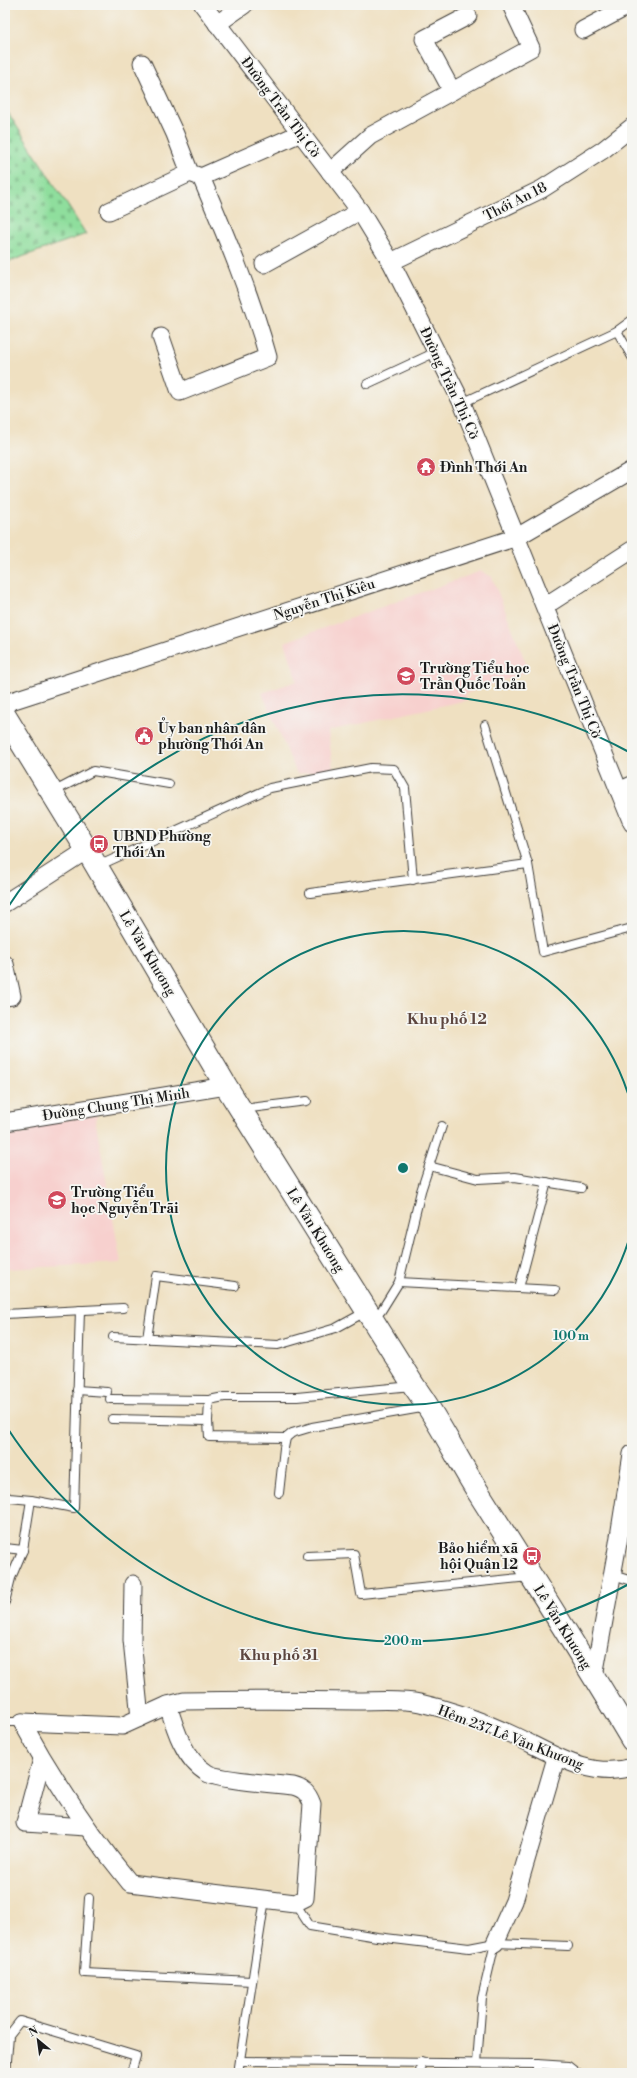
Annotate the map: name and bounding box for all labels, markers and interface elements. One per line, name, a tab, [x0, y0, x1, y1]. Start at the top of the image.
street label: Đường Trần Thị Cờ	[236, 54, 324, 162]
street label: Thới An 18	[481, 178, 550, 225]
street label: Đường Trần Thị Cờ	[415, 324, 483, 442]
temple icon: Đình Thới An	[415, 456, 437, 478]
place label: Đình Thới An	[439, 459, 528, 477]
street label: Nguyễn Thị Kiêu	[271, 575, 377, 625]
street label: Đường Trần Thị Cờ	[543, 622, 605, 741]
place label: Trường Tiểu học Trần Quốc Toản	[420, 660, 530, 694]
school or university icon: Trường Tiểu học Trần Quốc Toản	[395, 665, 417, 687]
place label: Ủy ban nhân dân phường Thới An	[158, 717, 266, 754]
public building icon: Ủy ban nhân dân phường Thới An	[133, 725, 155, 747]
place label: UBND Phường Thới An	[113, 828, 212, 862]
bus stop icon: UBND Phường Thới An	[88, 833, 110, 855]
street label: Lê Văn Khương	[115, 908, 180, 1000]
district label: Khu phố 12	[407, 1010, 487, 1029]
street label: Đường Chung Thị Minh	[41, 1084, 192, 1126]
centre of rings	[396, 1161, 410, 1175]
place label: Trường Tiểu học Nguyễn Trãi	[71, 1184, 179, 1218]
street label: Lê Văn Khương	[282, 1185, 349, 1277]
school or university icon: Trường Tiểu học Nguyễn Trãi	[46, 1189, 68, 1211]
text: 100 m	[553, 1329, 589, 1344]
place label: Bảo hiểm xã hội Quận 12	[438, 1540, 518, 1574]
bus stop icon: Bảo hiểm xã hội Quận 12	[521, 1545, 543, 1567]
street label: Lê Văn Khương	[529, 1582, 596, 1674]
text: 200 m	[384, 1634, 422, 1649]
district label: Khu phố 31	[240, 1646, 319, 1665]
street label: Hẻm 237 Lê Văn Khương	[435, 1702, 587, 1774]
north arrow	[18, 2020, 58, 2060]
text: N	[26, 2024, 41, 2040]

